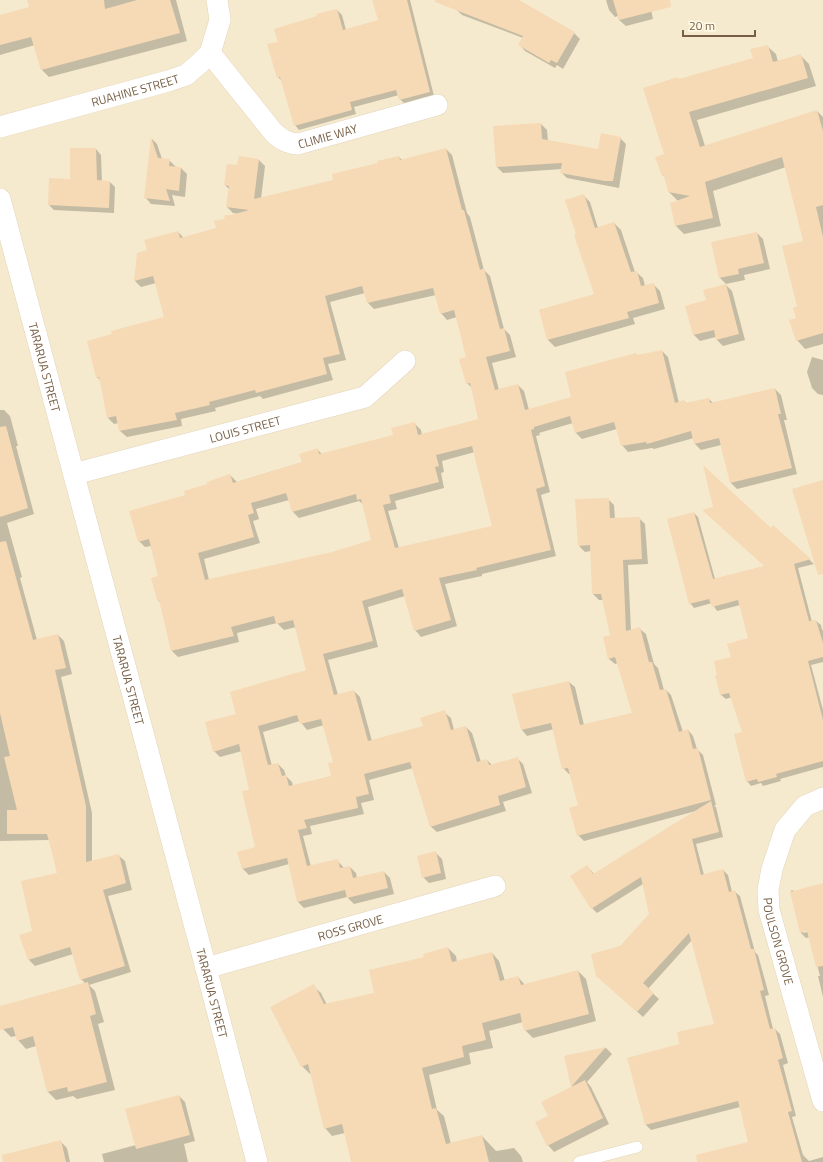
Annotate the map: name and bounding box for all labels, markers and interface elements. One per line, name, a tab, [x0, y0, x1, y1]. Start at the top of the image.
scale bar	[683, 12, 755, 38]
text: 20 m	[689, 16, 715, 35]
street label: RUAHINE STREET	[89, 68, 182, 111]
street label: CLIMIE WAY	[296, 118, 360, 153]
street label: TARARUA STREET	[24, 320, 66, 415]
street label: LOUIS STREET	[207, 410, 284, 447]
street label: TARARUA STREET	[108, 633, 150, 728]
street label: POULSON GROVE	[759, 897, 799, 988]
street label: ROSS GROVE	[315, 909, 386, 945]
street label: TARARUA STREET	[192, 946, 234, 1041]

